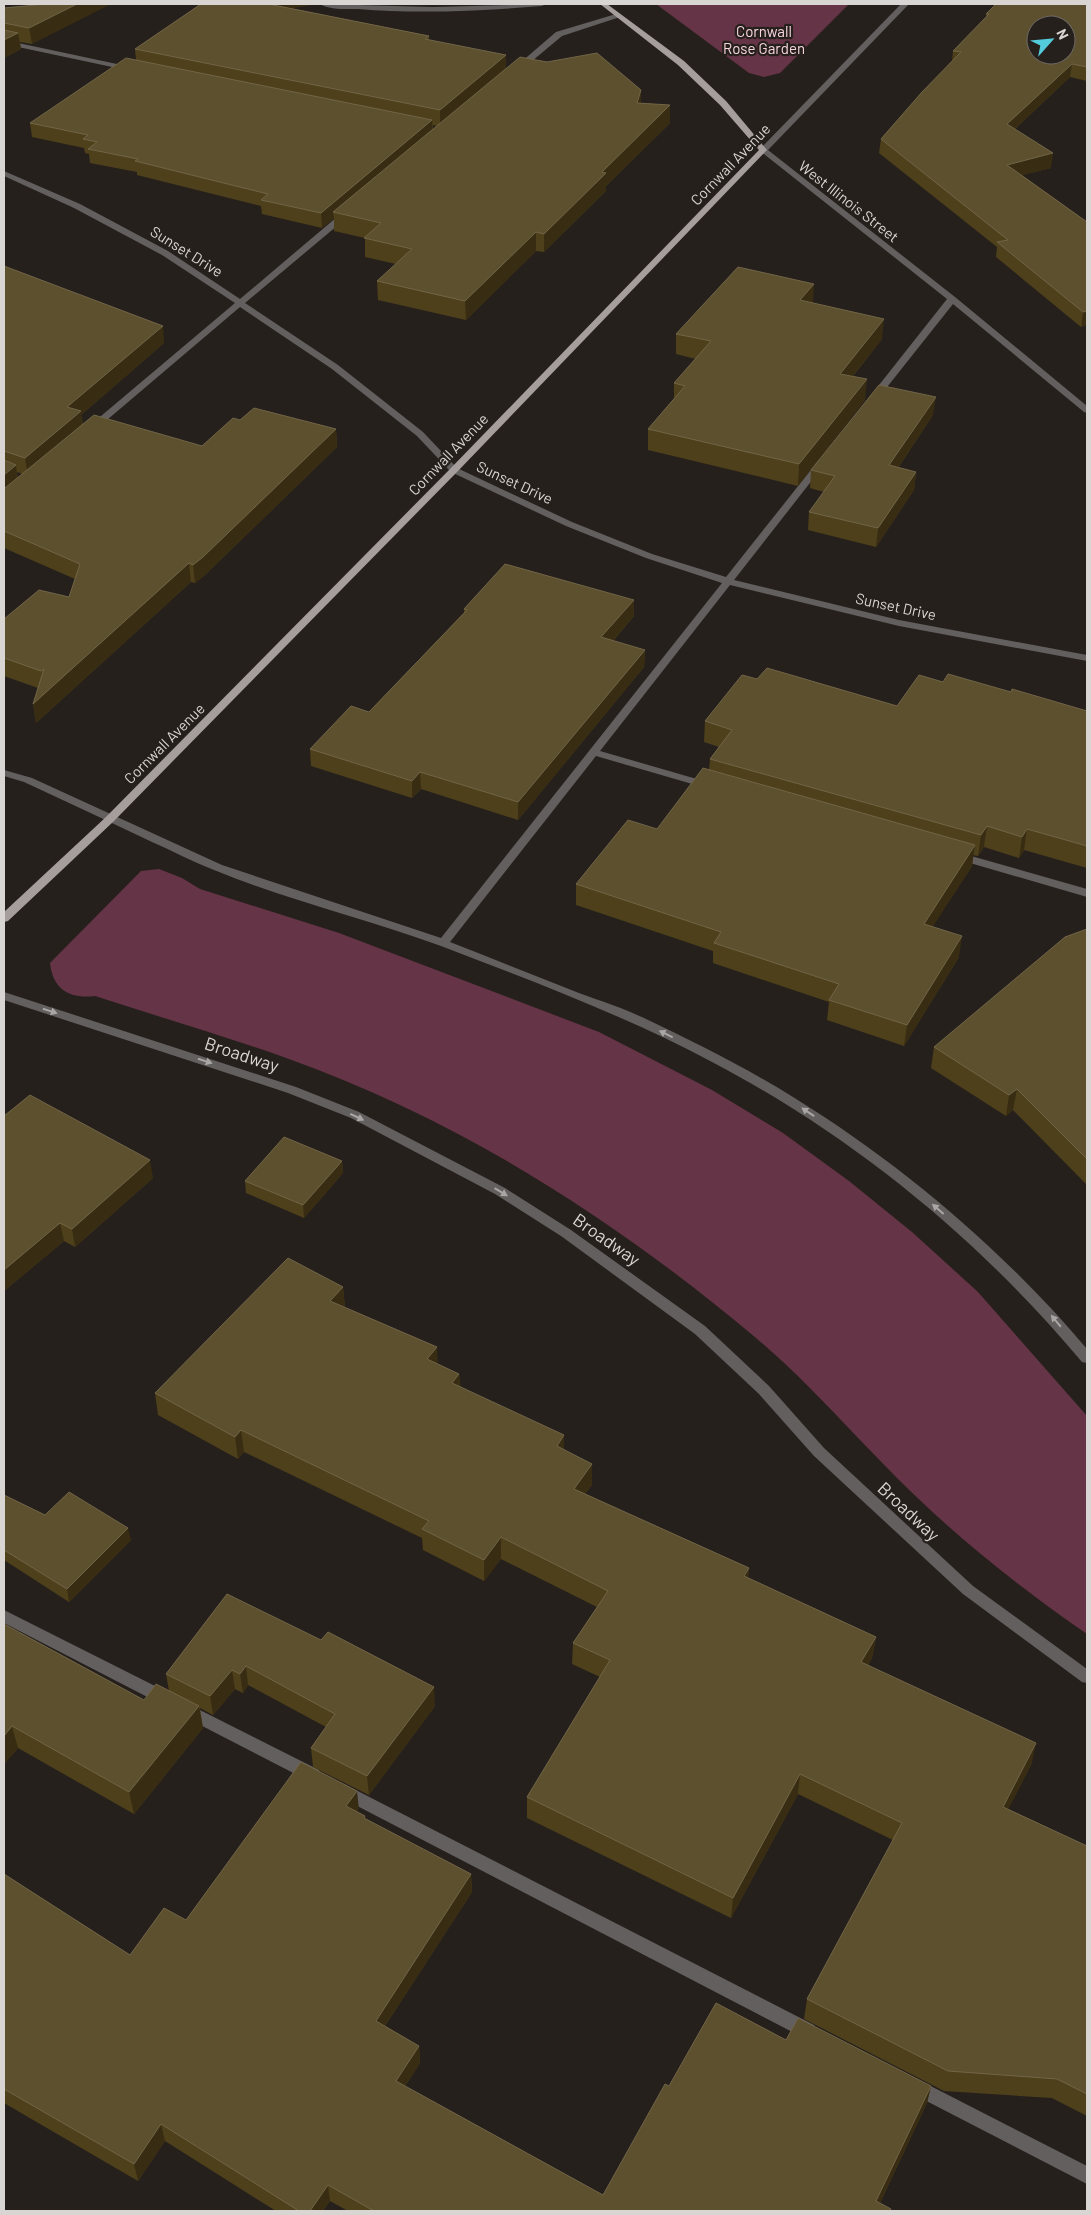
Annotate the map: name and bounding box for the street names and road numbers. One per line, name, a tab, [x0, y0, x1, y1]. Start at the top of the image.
street label: Cornwall Avenue	[687, 119, 773, 209]
street label: West Illinois Street	[796, 156, 902, 246]
street label: Sunset Drive	[148, 222, 226, 280]
street label: Cornwall Avenue	[405, 409, 491, 499]
street label: Sunset Drive	[474, 457, 556, 507]
street label: Sunset Drive	[854, 589, 938, 623]
street label: Cornwall Avenue	[120, 699, 208, 787]
street label: Broadway	[202, 1032, 282, 1076]
street label: Broadway	[569, 1208, 645, 1270]
street label: Broadway	[873, 1477, 945, 1545]

